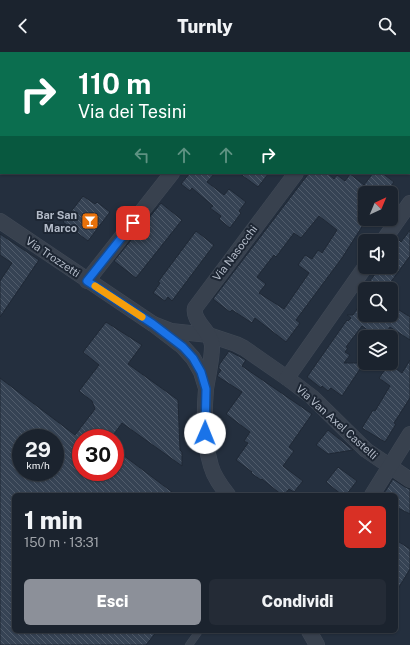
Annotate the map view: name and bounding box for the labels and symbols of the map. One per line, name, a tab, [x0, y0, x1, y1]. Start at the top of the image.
north arrow	[358, 186, 398, 226]
pin	[116, 206, 150, 240]
place label: Bar San Marco	[36, 209, 77, 234]
bar icon: Bar San Marco	[80, 211, 100, 231]
street label: Via Nasocchi	[210, 223, 260, 283]
street label: Via Trozzetti	[24, 234, 82, 280]
street label: Via Van Axel Castelli	[294, 382, 380, 462]
position arrow	[184, 412, 226, 454]
speed limit sign: 30	[72, 429, 124, 481]

